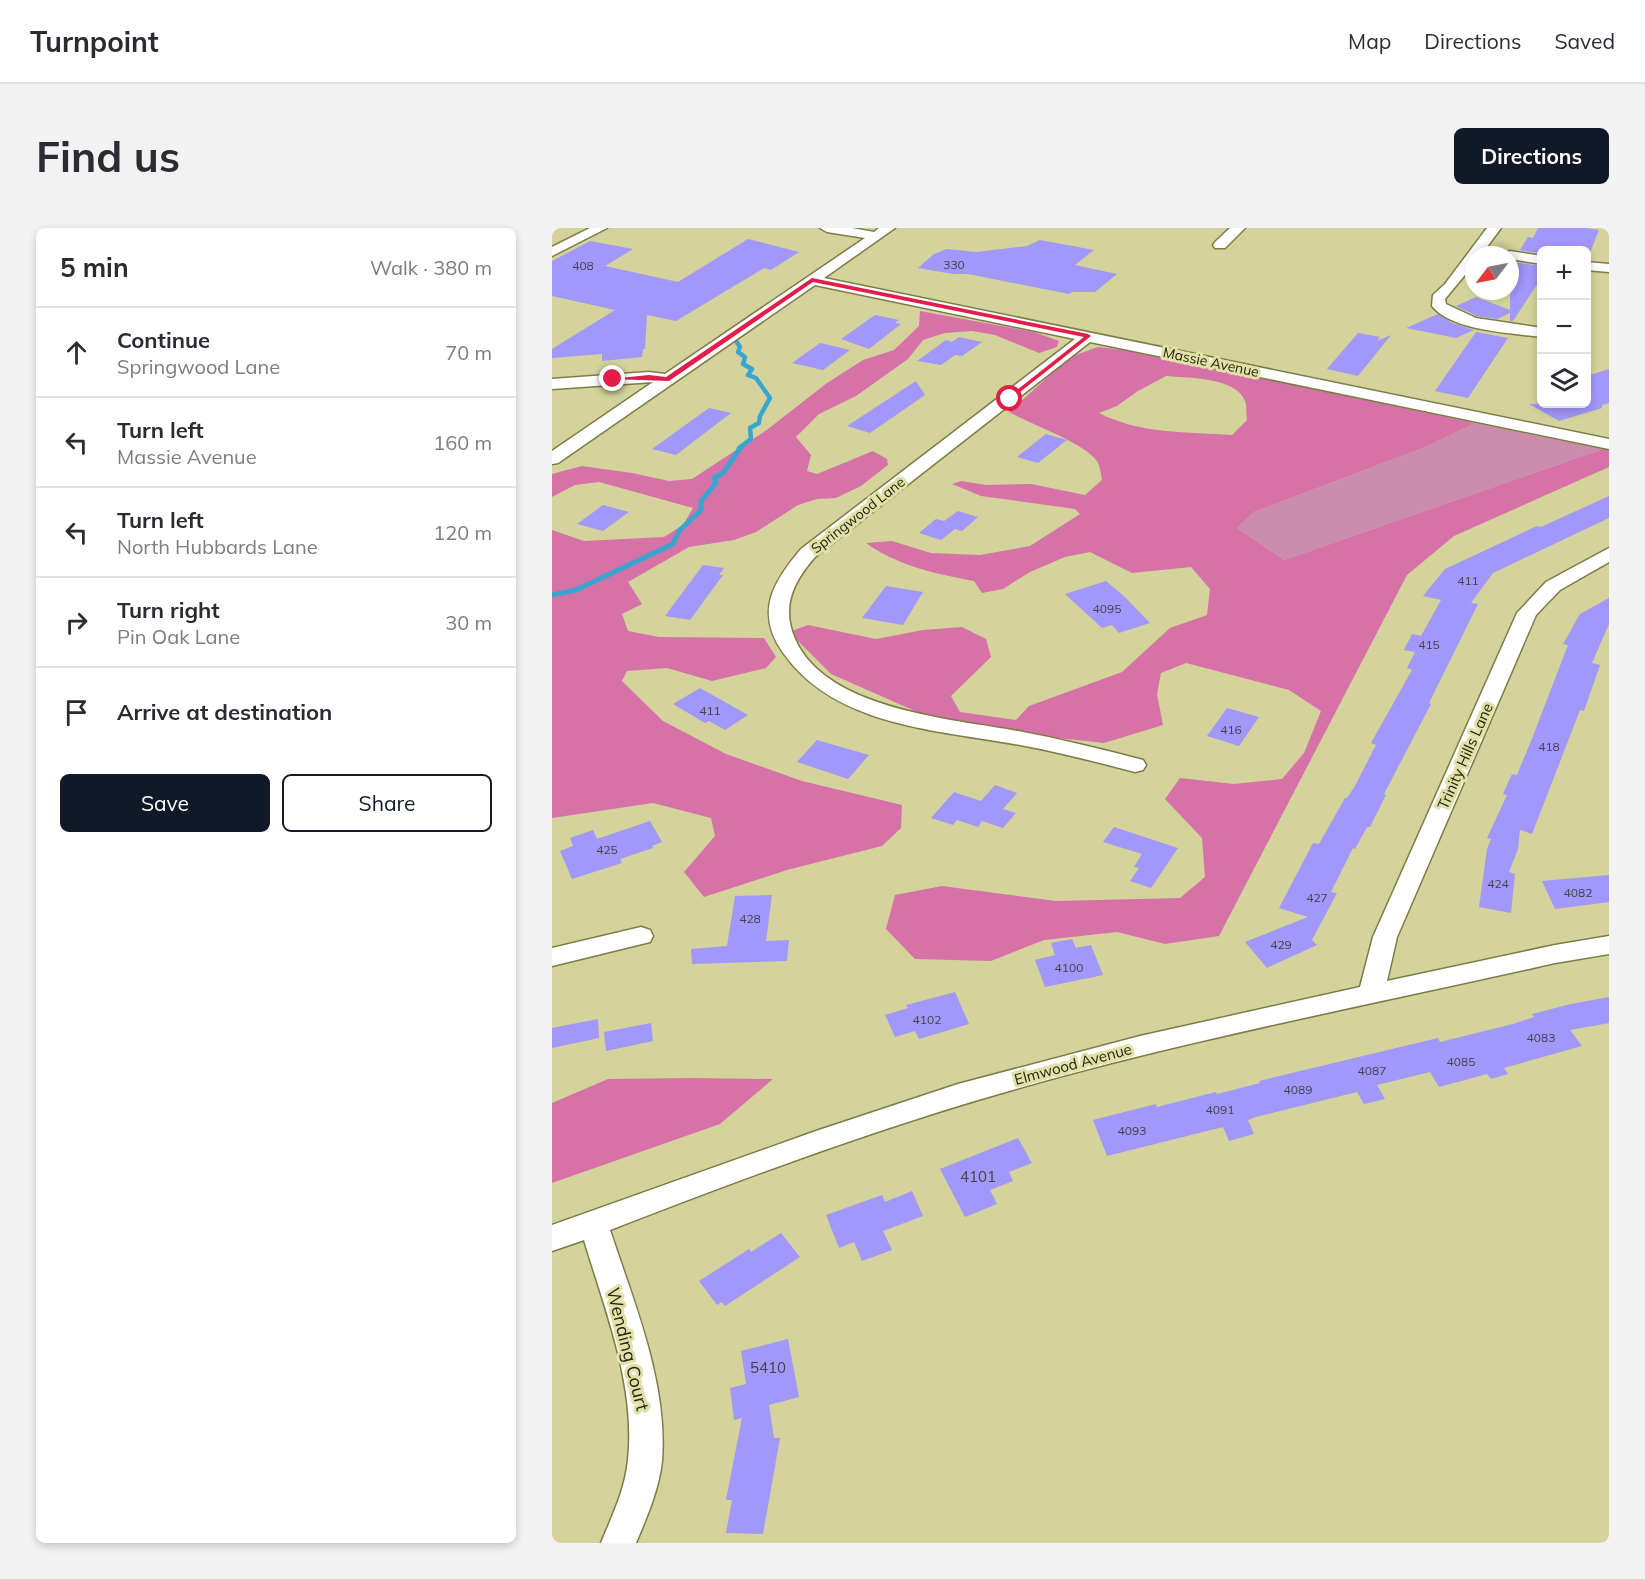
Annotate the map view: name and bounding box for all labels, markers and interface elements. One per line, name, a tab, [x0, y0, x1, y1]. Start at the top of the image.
text: Turnpoint	[30, 24, 159, 59]
text: Map	[1348, 28, 1391, 54]
text: Directions	[1424, 28, 1521, 54]
text: Saved	[1554, 28, 1615, 54]
button: Directions	[1454, 128, 1609, 184]
text: Find us	[36, 130, 180, 183]
north arrow	[1465, 246, 1519, 300]
map controls	[1537, 246, 1591, 408]
button: +	[1537, 246, 1591, 300]
text: 5 min	[60, 251, 129, 284]
text: Walk · 380 m	[370, 255, 492, 280]
house number: 330	[943, 257, 965, 272]
house number: 408	[572, 258, 594, 273]
button: −	[1537, 300, 1591, 354]
text: Continue	[117, 326, 210, 354]
icon: ahead	[60, 336, 93, 369]
text: 70 m	[445, 340, 492, 365]
street label: Massie Avenue	[1161, 343, 1261, 381]
text: Springwood Lane	[117, 354, 280, 379]
button: layers	[1537, 354, 1591, 408]
route end	[599, 365, 625, 391]
route start	[996, 385, 1022, 411]
text: Turn left	[117, 416, 204, 444]
icon: left	[60, 426, 93, 459]
text: 160 m	[433, 430, 492, 455]
text: Massie Avenue	[117, 444, 257, 469]
street label: Springwood Lane	[807, 473, 909, 557]
text: Turn left	[117, 506, 204, 534]
icon: left	[60, 516, 93, 549]
text: 120 m	[433, 520, 492, 545]
text: North Hubbards Lane	[117, 534, 318, 559]
house number: 411	[1457, 573, 1479, 588]
text: Turn right	[117, 596, 220, 624]
house number: 4095	[1093, 601, 1121, 616]
icon: right	[60, 606, 93, 639]
text: 30 m	[445, 610, 492, 635]
text: Pin Oak Lane	[117, 624, 240, 649]
house number: 415	[1418, 637, 1440, 652]
icon: arrive	[60, 696, 93, 729]
text: Arrive at destination	[117, 698, 332, 726]
street label: Trinity Hills Lane	[1433, 700, 1497, 812]
house number: 411	[699, 703, 721, 718]
house number: 416	[1220, 722, 1242, 737]
house number: 418	[1538, 739, 1560, 754]
button: Save	[60, 774, 270, 832]
button: Share	[282, 774, 492, 832]
house number: 425	[596, 842, 618, 857]
house number: 424	[1487, 876, 1509, 891]
house number: 4082	[1564, 885, 1592, 900]
house number: 427	[1306, 890, 1328, 905]
house number: 428	[739, 911, 761, 926]
house number: 429	[1270, 937, 1292, 952]
house number: 4100	[1055, 960, 1083, 975]
house number: 4102	[913, 1012, 941, 1027]
house number: 4083	[1527, 1030, 1555, 1045]
street label: Elmwood Avenue	[1012, 1039, 1134, 1089]
house number: 4085	[1447, 1054, 1475, 1069]
house number: 4087	[1358, 1063, 1386, 1078]
house number: 4089	[1284, 1082, 1312, 1097]
house number: 4091	[1206, 1102, 1234, 1117]
house number: 4093	[1118, 1123, 1146, 1138]
house number: 4101	[960, 1167, 996, 1186]
street label: Wending Court	[602, 1285, 654, 1413]
house number: 5410	[750, 1358, 786, 1377]

